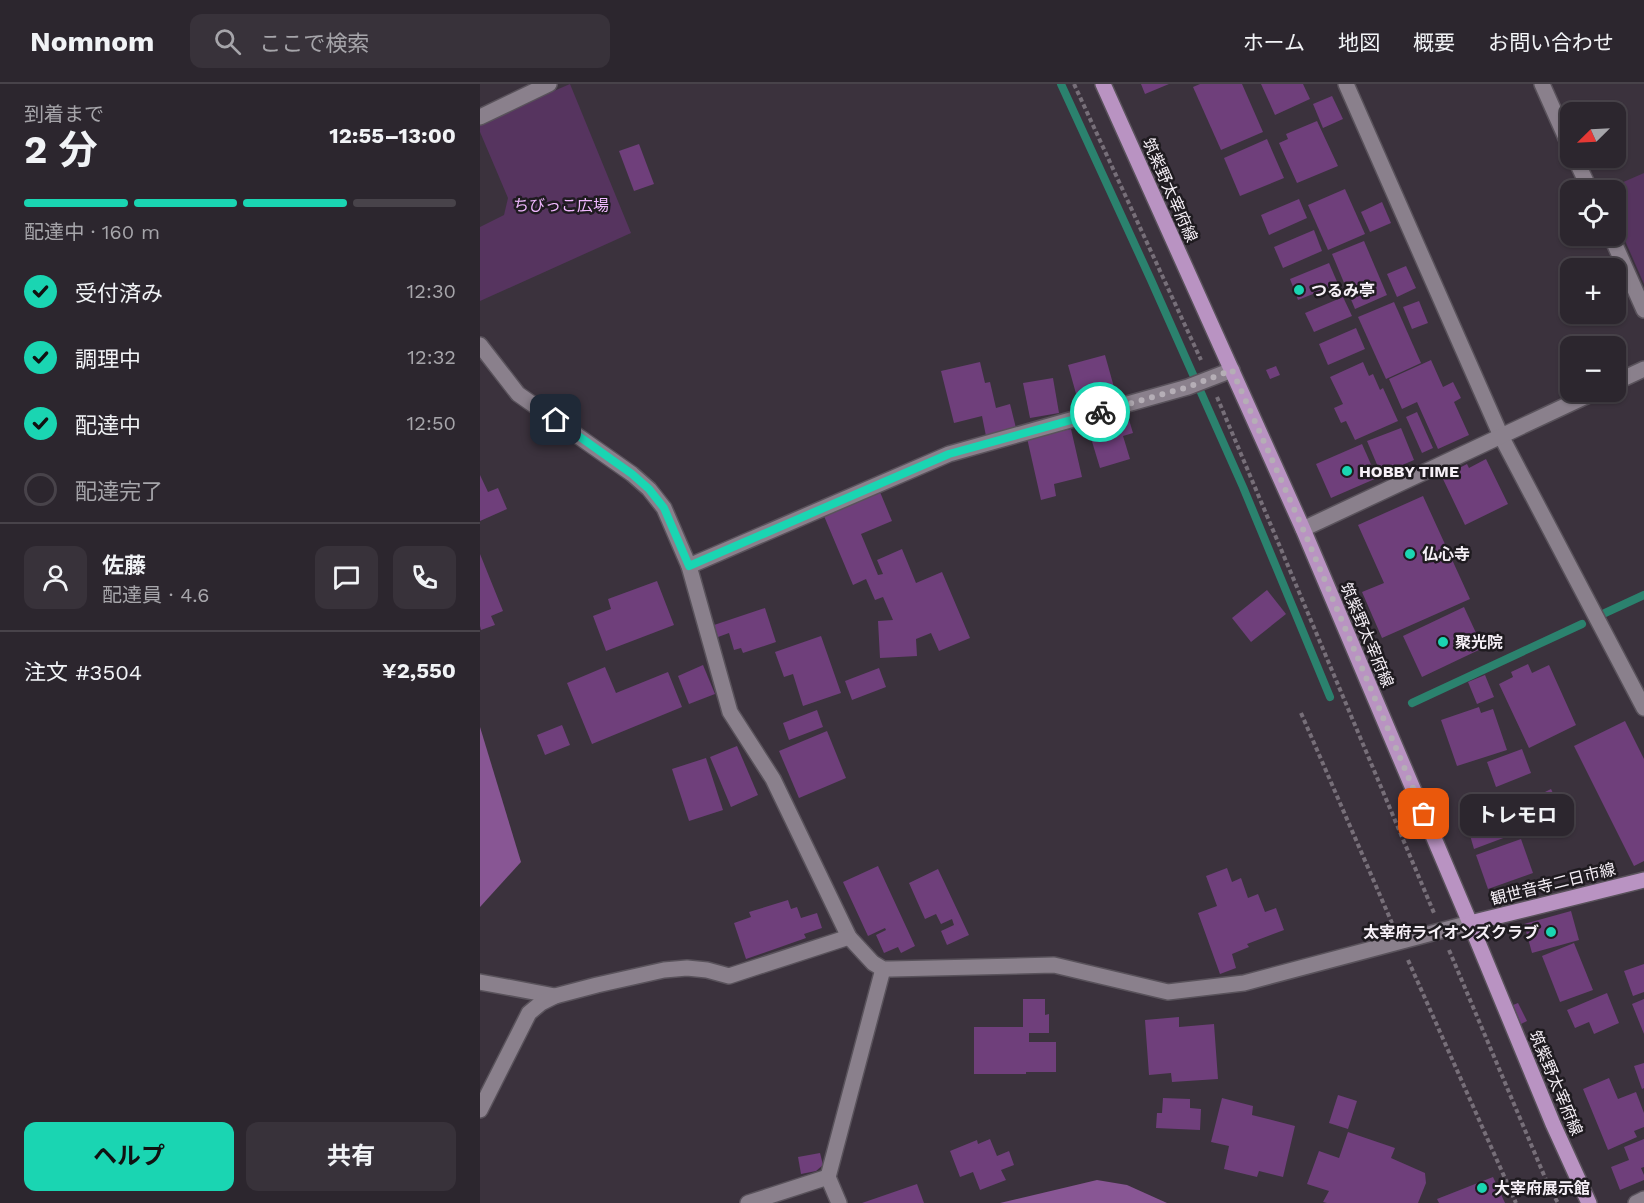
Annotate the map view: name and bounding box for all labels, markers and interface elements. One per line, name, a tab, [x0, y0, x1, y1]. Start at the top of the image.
search box	[190, 14, 610, 68]
text: Nomnom	[30, 25, 154, 58]
icon: search	[211, 25, 244, 58]
text: ホーム	[1243, 30, 1305, 55]
text: 地図	[1338, 30, 1380, 55]
text: 概要	[1413, 30, 1455, 55]
text: お問い合わせ	[1488, 30, 1614, 55]
text: ここで検索	[259, 31, 369, 56]
text: 到着まで	[24, 102, 104, 126]
north arrow	[1560, 102, 1626, 168]
map controls	[1560, 102, 1626, 402]
text: 12:55–13:00	[329, 123, 456, 148]
text: 2 分	[24, 127, 97, 172]
street label: 筑紫野太宰府線	[1139, 135, 1201, 245]
button: locate	[1560, 180, 1626, 246]
park label: ちびっこ広場	[513, 196, 609, 215]
text: 配達中 · 160 m	[24, 220, 160, 244]
button: +	[1560, 258, 1626, 324]
icon: check	[24, 275, 57, 308]
text: 12:30	[407, 279, 456, 303]
text: 受付済み	[75, 281, 163, 306]
place label: つるみ亭	[1311, 281, 1375, 300]
marker: つるみ亭	[1292, 283, 1306, 297]
button: −	[1560, 336, 1626, 402]
icon: check	[24, 341, 57, 374]
text: 12:32	[407, 345, 456, 369]
text: 調理中	[75, 347, 141, 372]
courier	[1070, 382, 1130, 442]
pin	[530, 394, 581, 445]
icon: bike	[1084, 396, 1117, 429]
icon: home	[539, 403, 572, 436]
icon: check	[24, 407, 57, 440]
text: 12:50	[407, 411, 456, 435]
text: 配達中	[75, 413, 141, 438]
place label: HOBBY TIME	[1359, 462, 1459, 481]
marker: HOBBY TIME	[1340, 464, 1354, 478]
text: 配達完了	[75, 479, 163, 504]
place label: 仏心寺	[1422, 545, 1470, 564]
button: person	[24, 546, 87, 609]
button: chat	[315, 546, 378, 609]
button: phone	[393, 546, 456, 609]
marker: 仏心寺	[1403, 547, 1417, 561]
text: 佐藤	[102, 553, 146, 578]
street label: 筑紫野太宰府線	[1336, 580, 1398, 690]
text: 配達員 · 4.6	[102, 583, 209, 607]
place label: 聚光院	[1455, 633, 1503, 652]
marker: 聚光院	[1436, 635, 1450, 649]
text: ¥2,550	[382, 658, 456, 683]
text: 注文 #3504	[24, 660, 142, 685]
pin	[1398, 788, 1449, 839]
callout: トレモロ	[1460, 793, 1574, 835]
icon: bag	[1407, 797, 1440, 830]
text: トレモロ	[1477, 803, 1557, 827]
street label: 観世音寺二日市線	[1489, 859, 1617, 909]
place label: 太宰府ライオンズクラブ	[1363, 923, 1539, 942]
marker: 太宰府ライオンズクラブ	[1544, 925, 1558, 939]
street label: 筑紫野太宰府線	[1525, 1028, 1587, 1138]
button: ヘルプ	[24, 1122, 234, 1191]
button: 共有	[246, 1122, 456, 1191]
place label: 大宰府展示館	[1494, 1179, 1590, 1198]
marker: 大宰府展示館	[1475, 1181, 1489, 1195]

